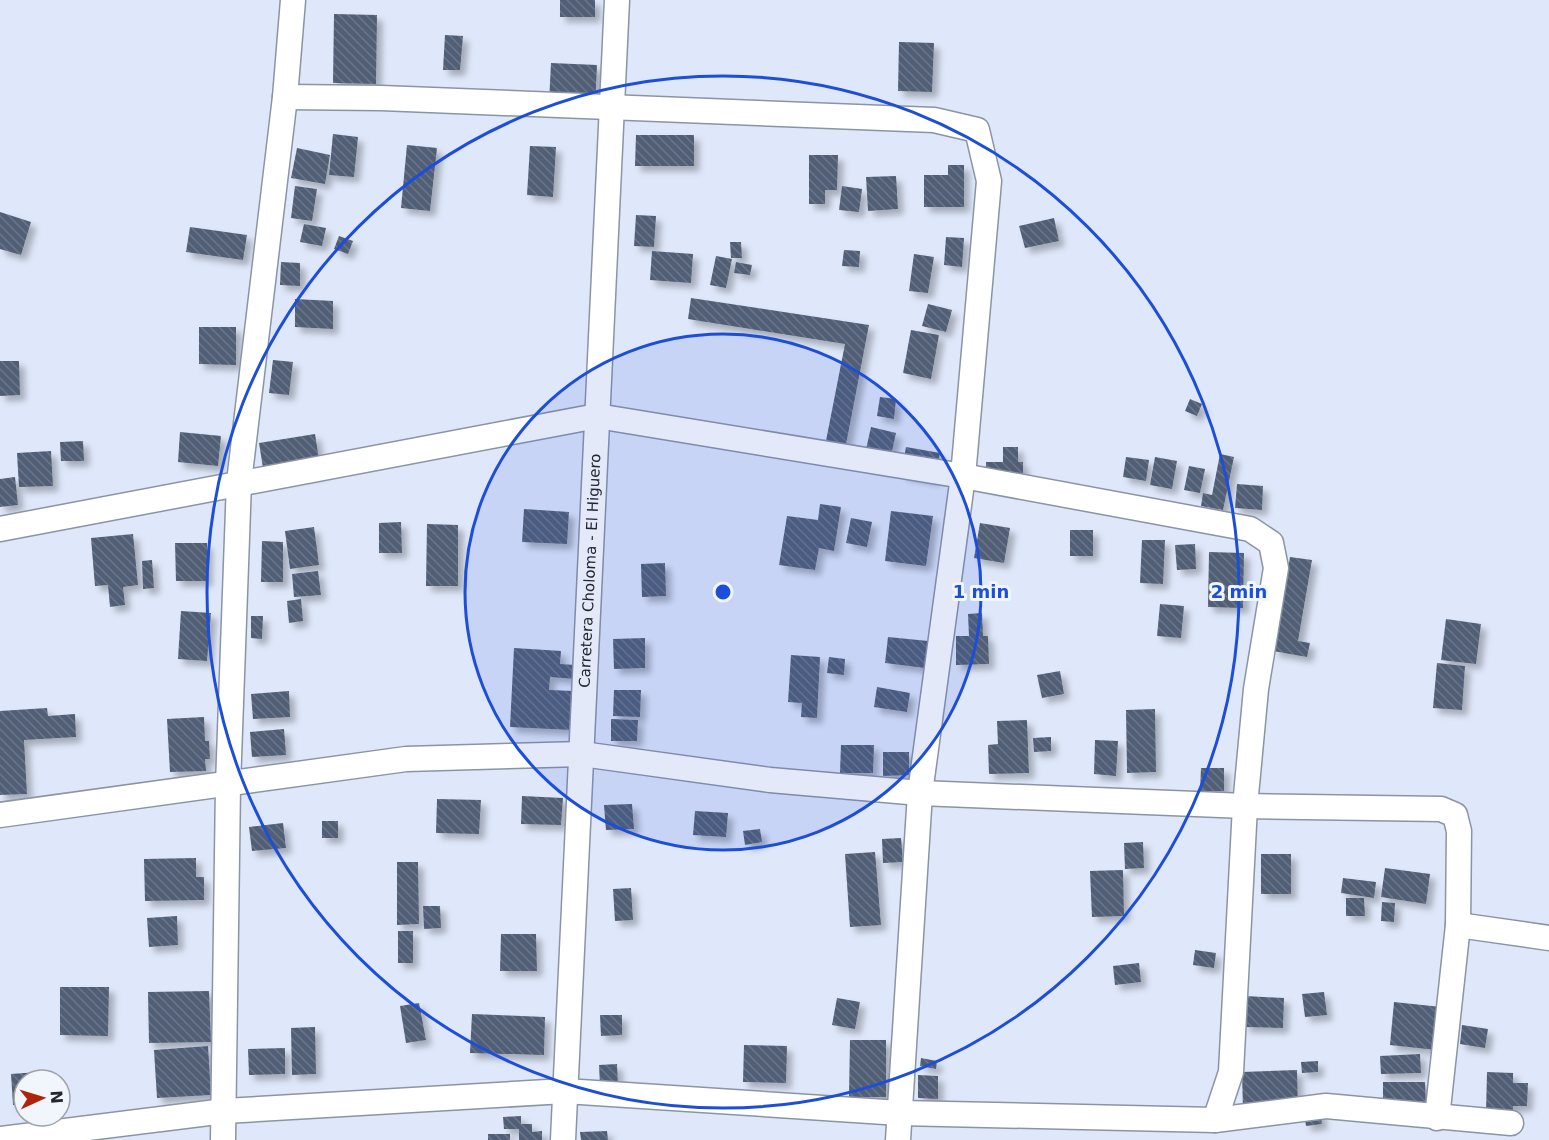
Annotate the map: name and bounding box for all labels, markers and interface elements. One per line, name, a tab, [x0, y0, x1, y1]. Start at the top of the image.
street label: Carretera Choloma - El Higuero	[575, 453, 605, 688]
text: 1 min	[953, 581, 1009, 602]
text: 2 min	[1211, 581, 1267, 602]
centre of rings	[713, 582, 733, 602]
north arrow	[12, 1068, 72, 1128]
text: N	[47, 1090, 66, 1104]

